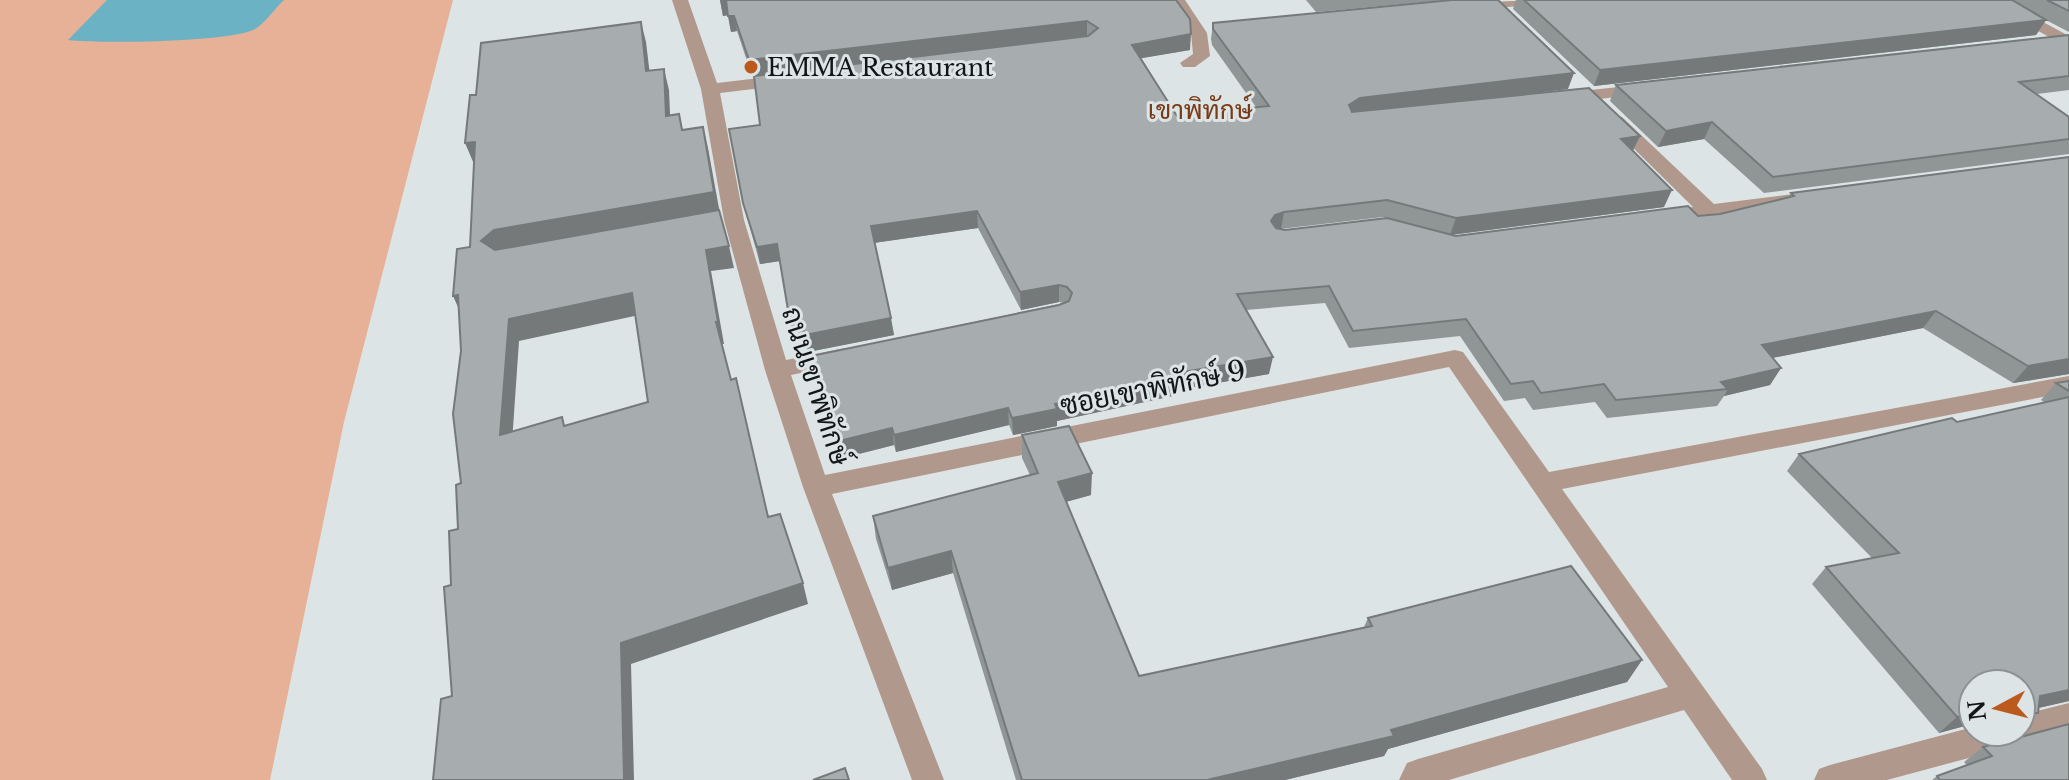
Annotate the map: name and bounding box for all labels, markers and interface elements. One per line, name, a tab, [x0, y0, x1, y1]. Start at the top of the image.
place label: EMMA Restaurant	[767, 53, 993, 82]
marker: EMMA Restaurant	[742, 58, 760, 76]
district label: เขาพิทักษ์	[1148, 93, 1253, 126]
street label: ถนนเขาพิทักษ์	[774, 302, 860, 471]
street label: ซอยเขาพิทักษ์ 9	[1057, 351, 1249, 423]
north arrow	[1957, 668, 2037, 748]
text: N	[1963, 698, 1992, 722]

